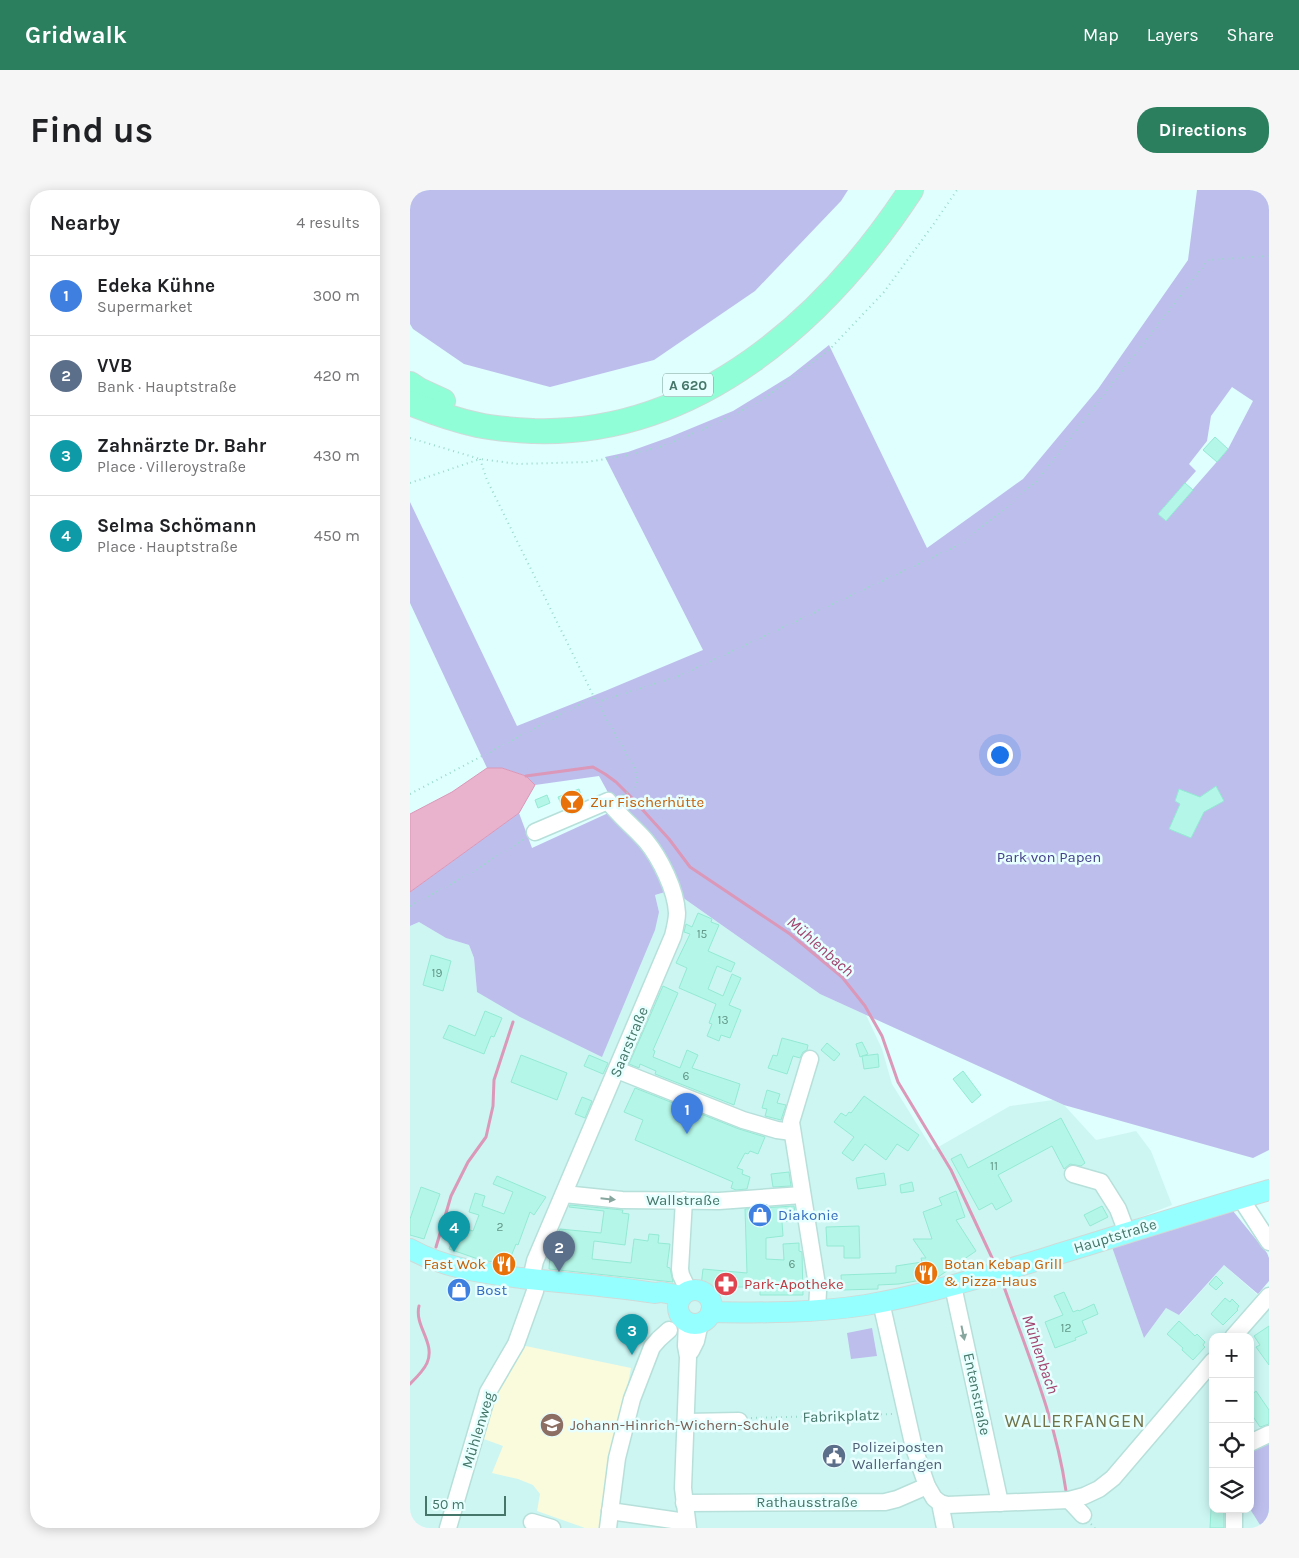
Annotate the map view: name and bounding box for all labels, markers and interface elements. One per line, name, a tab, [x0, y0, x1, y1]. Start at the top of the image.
text: Gridwalk	[25, 21, 127, 49]
text: Map	[1083, 24, 1119, 46]
text: Layers	[1147, 24, 1199, 46]
text: Share	[1227, 24, 1274, 46]
button: Directions	[1137, 107, 1269, 153]
text: Find us	[30, 110, 153, 151]
text: Nearby	[50, 211, 120, 235]
text: 4 results	[296, 213, 360, 232]
text: Edeka Kühne	[97, 275, 215, 297]
text: 1	[63, 286, 69, 305]
text: 300 m	[313, 286, 360, 305]
text: Supermarket	[97, 297, 193, 316]
text: VVB	[97, 355, 132, 377]
text: 2	[61, 366, 71, 385]
text: 420 m	[314, 366, 360, 385]
road number: A 620	[663, 374, 713, 396]
text: Bank · Hauptstraße	[97, 377, 237, 396]
text: Zahnärzte Dr. Bahr	[97, 435, 266, 457]
text: 3	[61, 446, 71, 465]
text: 430 m	[313, 446, 360, 465]
text: Place · Villeroystraße	[97, 457, 246, 476]
text: Selma Schömann	[97, 515, 257, 537]
text: 4	[61, 526, 71, 545]
text: 450 m	[314, 526, 360, 545]
text: Place · Hauptstraße	[97, 537, 238, 556]
your location	[987, 742, 1013, 768]
bar icon: Zur Fischerhütte	[559, 789, 585, 815]
place label: Zur Fischerhütte	[590, 793, 704, 811]
park label: Park von Papen	[997, 848, 1101, 866]
water label: Mühlenbach	[783, 912, 858, 981]
house number: 15	[697, 927, 708, 941]
house number: 19	[432, 966, 442, 980]
street label: Saarstraße	[606, 1004, 652, 1080]
house number: 13	[717, 1013, 729, 1027]
house number: 6	[683, 1069, 690, 1083]
pin: 1	[671, 1093, 703, 1134]
house number: 11	[990, 1159, 998, 1173]
street label: Wallstraße	[646, 1191, 720, 1209]
one-way arrow	[600, 1195, 616, 1203]
shop icon: Diakonie	[747, 1202, 773, 1228]
place label: Diakonie	[778, 1206, 839, 1224]
pin: 4	[438, 1211, 470, 1252]
street label: Hauptstraße	[1071, 1215, 1159, 1257]
house number: 2	[497, 1220, 504, 1234]
pin: 2	[543, 1231, 575, 1272]
restaurant icon: Fast Wok	[491, 1251, 517, 1277]
place label: Fast Wok	[424, 1255, 486, 1273]
place label: Botan Kebap Grill & Pizza-Haus	[944, 1255, 1062, 1290]
house number: 6	[789, 1257, 796, 1271]
restaurant icon: Botan Kebap Grill & Pizza-Haus	[913, 1260, 939, 1286]
pharmacy icon: Park-Apotheke	[713, 1271, 739, 1297]
place label: Park-Apotheke	[744, 1275, 844, 1293]
shop icon: Bost	[446, 1277, 472, 1303]
place label: Bost	[476, 1281, 507, 1299]
water label: Mühlenbach	[1018, 1312, 1063, 1396]
pin: 3	[616, 1314, 648, 1355]
house number: 12	[1061, 1321, 1072, 1335]
one-way arrow	[960, 1326, 968, 1342]
map controls	[1209, 1333, 1254, 1513]
button: +	[1209, 1333, 1254, 1378]
street label: Entenstraße	[959, 1351, 995, 1437]
button: −	[1209, 1378, 1254, 1423]
street label: Mühlenweg	[458, 1389, 498, 1470]
street label: Fabrikplatz	[802, 1406, 880, 1426]
district label: WALLERFANGEN	[1005, 1410, 1145, 1432]
school or university icon: Johann-Hinrich-Wichern-Schule	[539, 1412, 565, 1438]
place label: Johann-Hinrich-Wichern-Schule	[570, 1416, 789, 1434]
button: locate	[1209, 1423, 1254, 1468]
place label: Polizeiposten Wallerfangen	[852, 1438, 944, 1473]
public building icon: Polizeiposten Wallerfangen	[821, 1443, 847, 1469]
button: layers	[1209, 1468, 1254, 1513]
scale bar	[425, 1493, 506, 1516]
street label: Rathausstraße	[756, 1493, 858, 1511]
text: 50 m	[432, 1496, 465, 1513]

